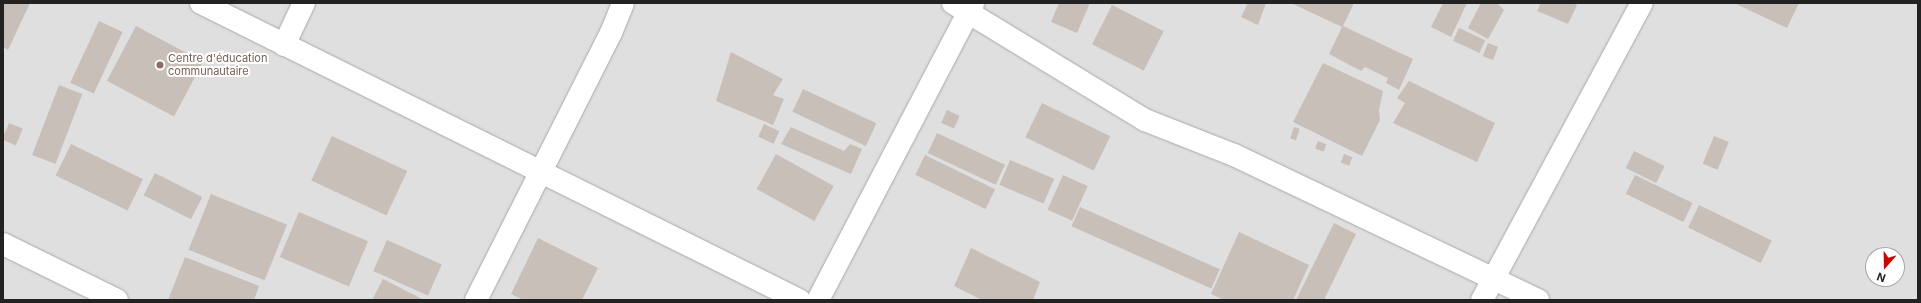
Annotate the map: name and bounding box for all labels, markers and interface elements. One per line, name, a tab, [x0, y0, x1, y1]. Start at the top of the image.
place label: Centre d'éducation communautaire	[168, 52, 267, 78]
marker: Centre d'éducation communautaire	[155, 60, 165, 70]
north arrow	[1865, 247, 1905, 287]
text: N	[1875, 269, 1888, 285]

